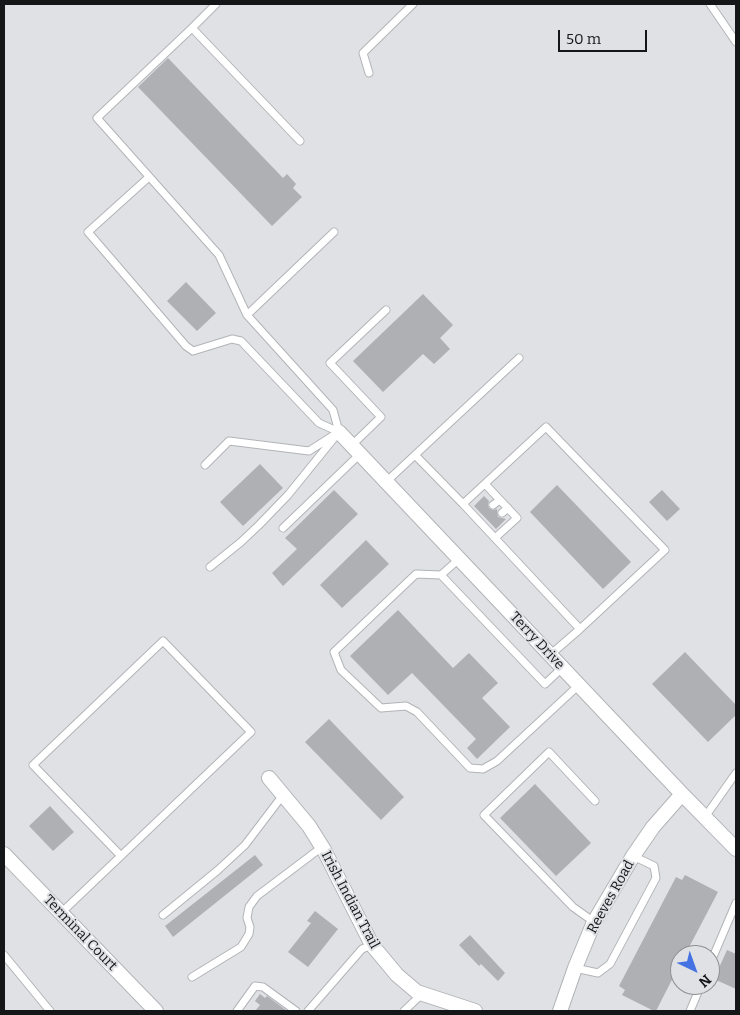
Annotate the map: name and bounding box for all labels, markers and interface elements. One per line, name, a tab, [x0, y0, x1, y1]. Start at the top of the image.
scale bar	[560, 20, 649, 52]
text: 50 m	[566, 30, 601, 48]
street label: Terry Drive	[506, 609, 568, 673]
street label: Irish Indian Trail	[317, 848, 383, 952]
street label: Reeves Road	[584, 857, 638, 937]
street label: Terminal Court	[40, 892, 120, 974]
north arrow	[670, 945, 720, 995]
text: N	[695, 971, 714, 991]

